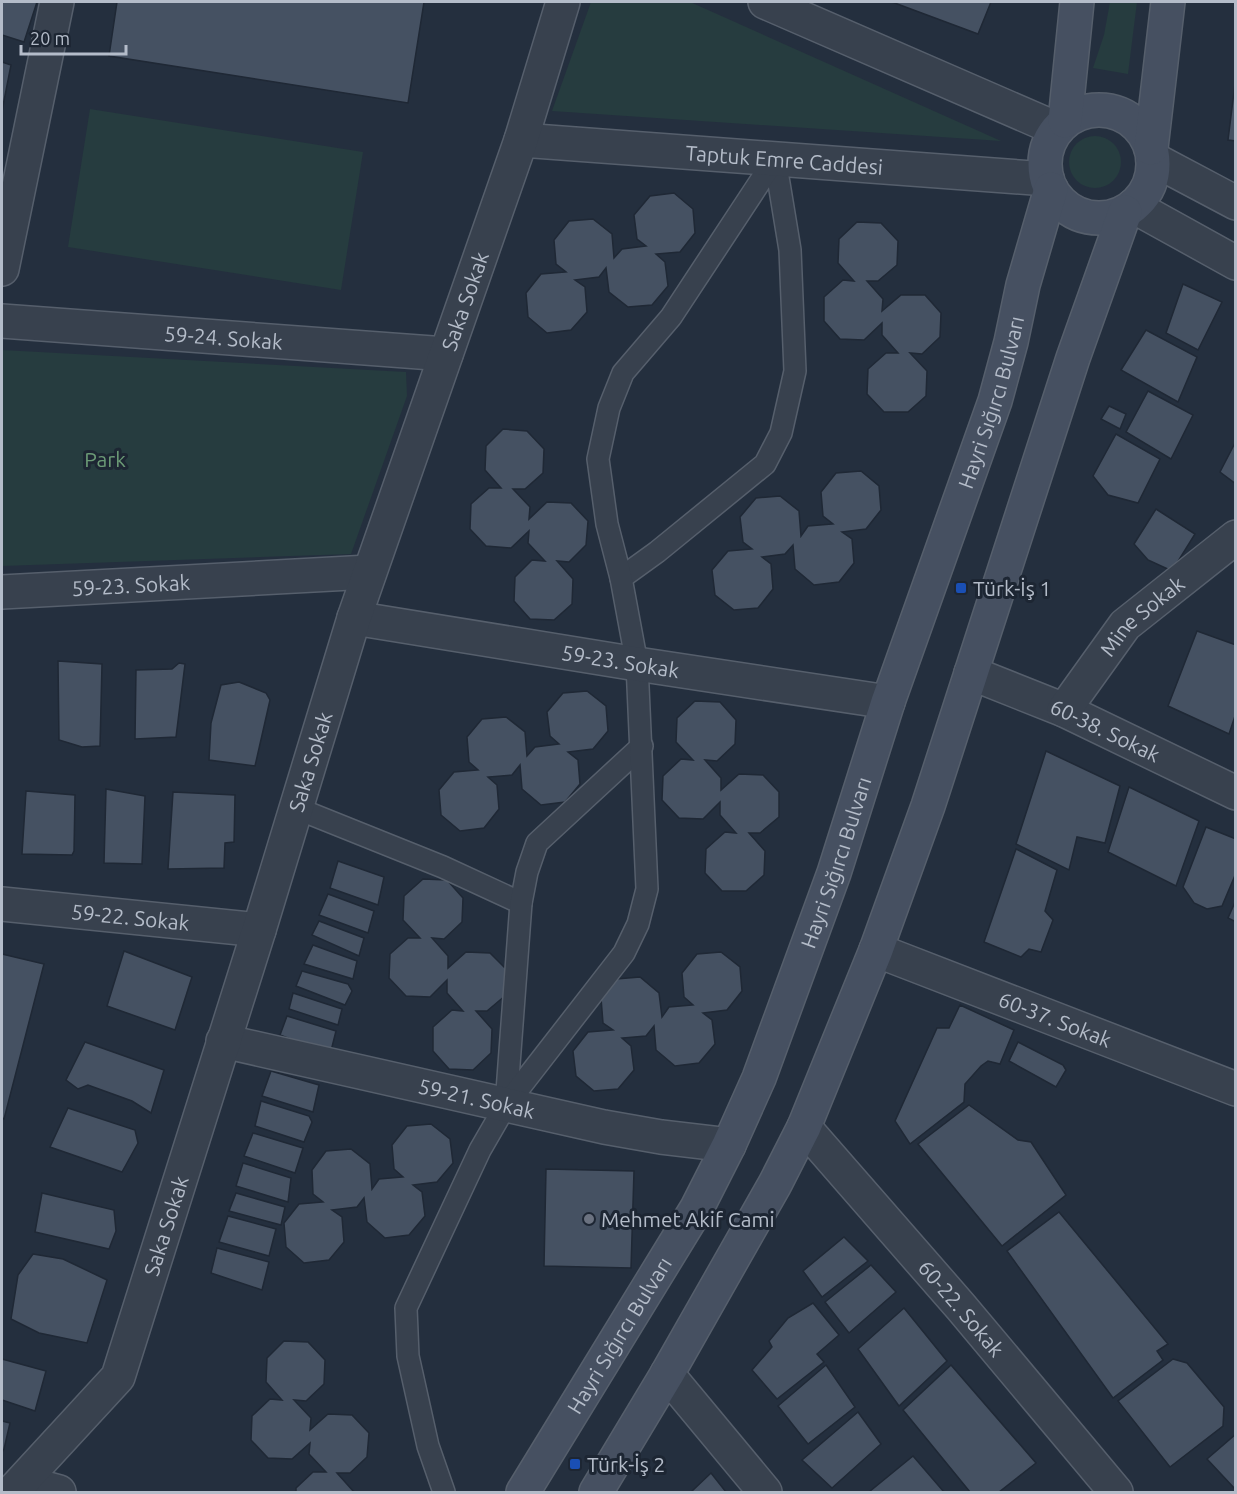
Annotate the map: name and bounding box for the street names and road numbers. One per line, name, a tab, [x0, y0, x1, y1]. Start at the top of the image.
street label: Taptuk Emre Caddesi	[685, 140, 884, 179]
street label: Saka Sokak	[436, 248, 493, 354]
street label: Hayri Sığırcı Bulvarı	[953, 314, 1028, 492]
street label: 59-24. Sokak	[163, 321, 284, 354]
street label: 59-23. Sokak	[71, 570, 191, 600]
street label: Mine Sokak	[1095, 571, 1189, 661]
street label: 59-23. Sokak	[560, 640, 681, 682]
street label: 60-38. Sokak	[1047, 694, 1164, 767]
street label: Saka Sokak	[284, 708, 337, 815]
street label: Hayri Sığırcı Bulvarı	[796, 774, 876, 951]
street label: 59-22. Sokak	[70, 899, 191, 935]
street label: 60-37. Sokak	[995, 987, 1115, 1052]
street label: 59-21. Sokak	[416, 1073, 538, 1123]
street label: Saka Sokak	[139, 1172, 193, 1279]
street label: Hayri Sığırcı Bulvarı	[562, 1252, 676, 1418]
street label: 60-22. Sokak	[914, 1255, 1009, 1361]

